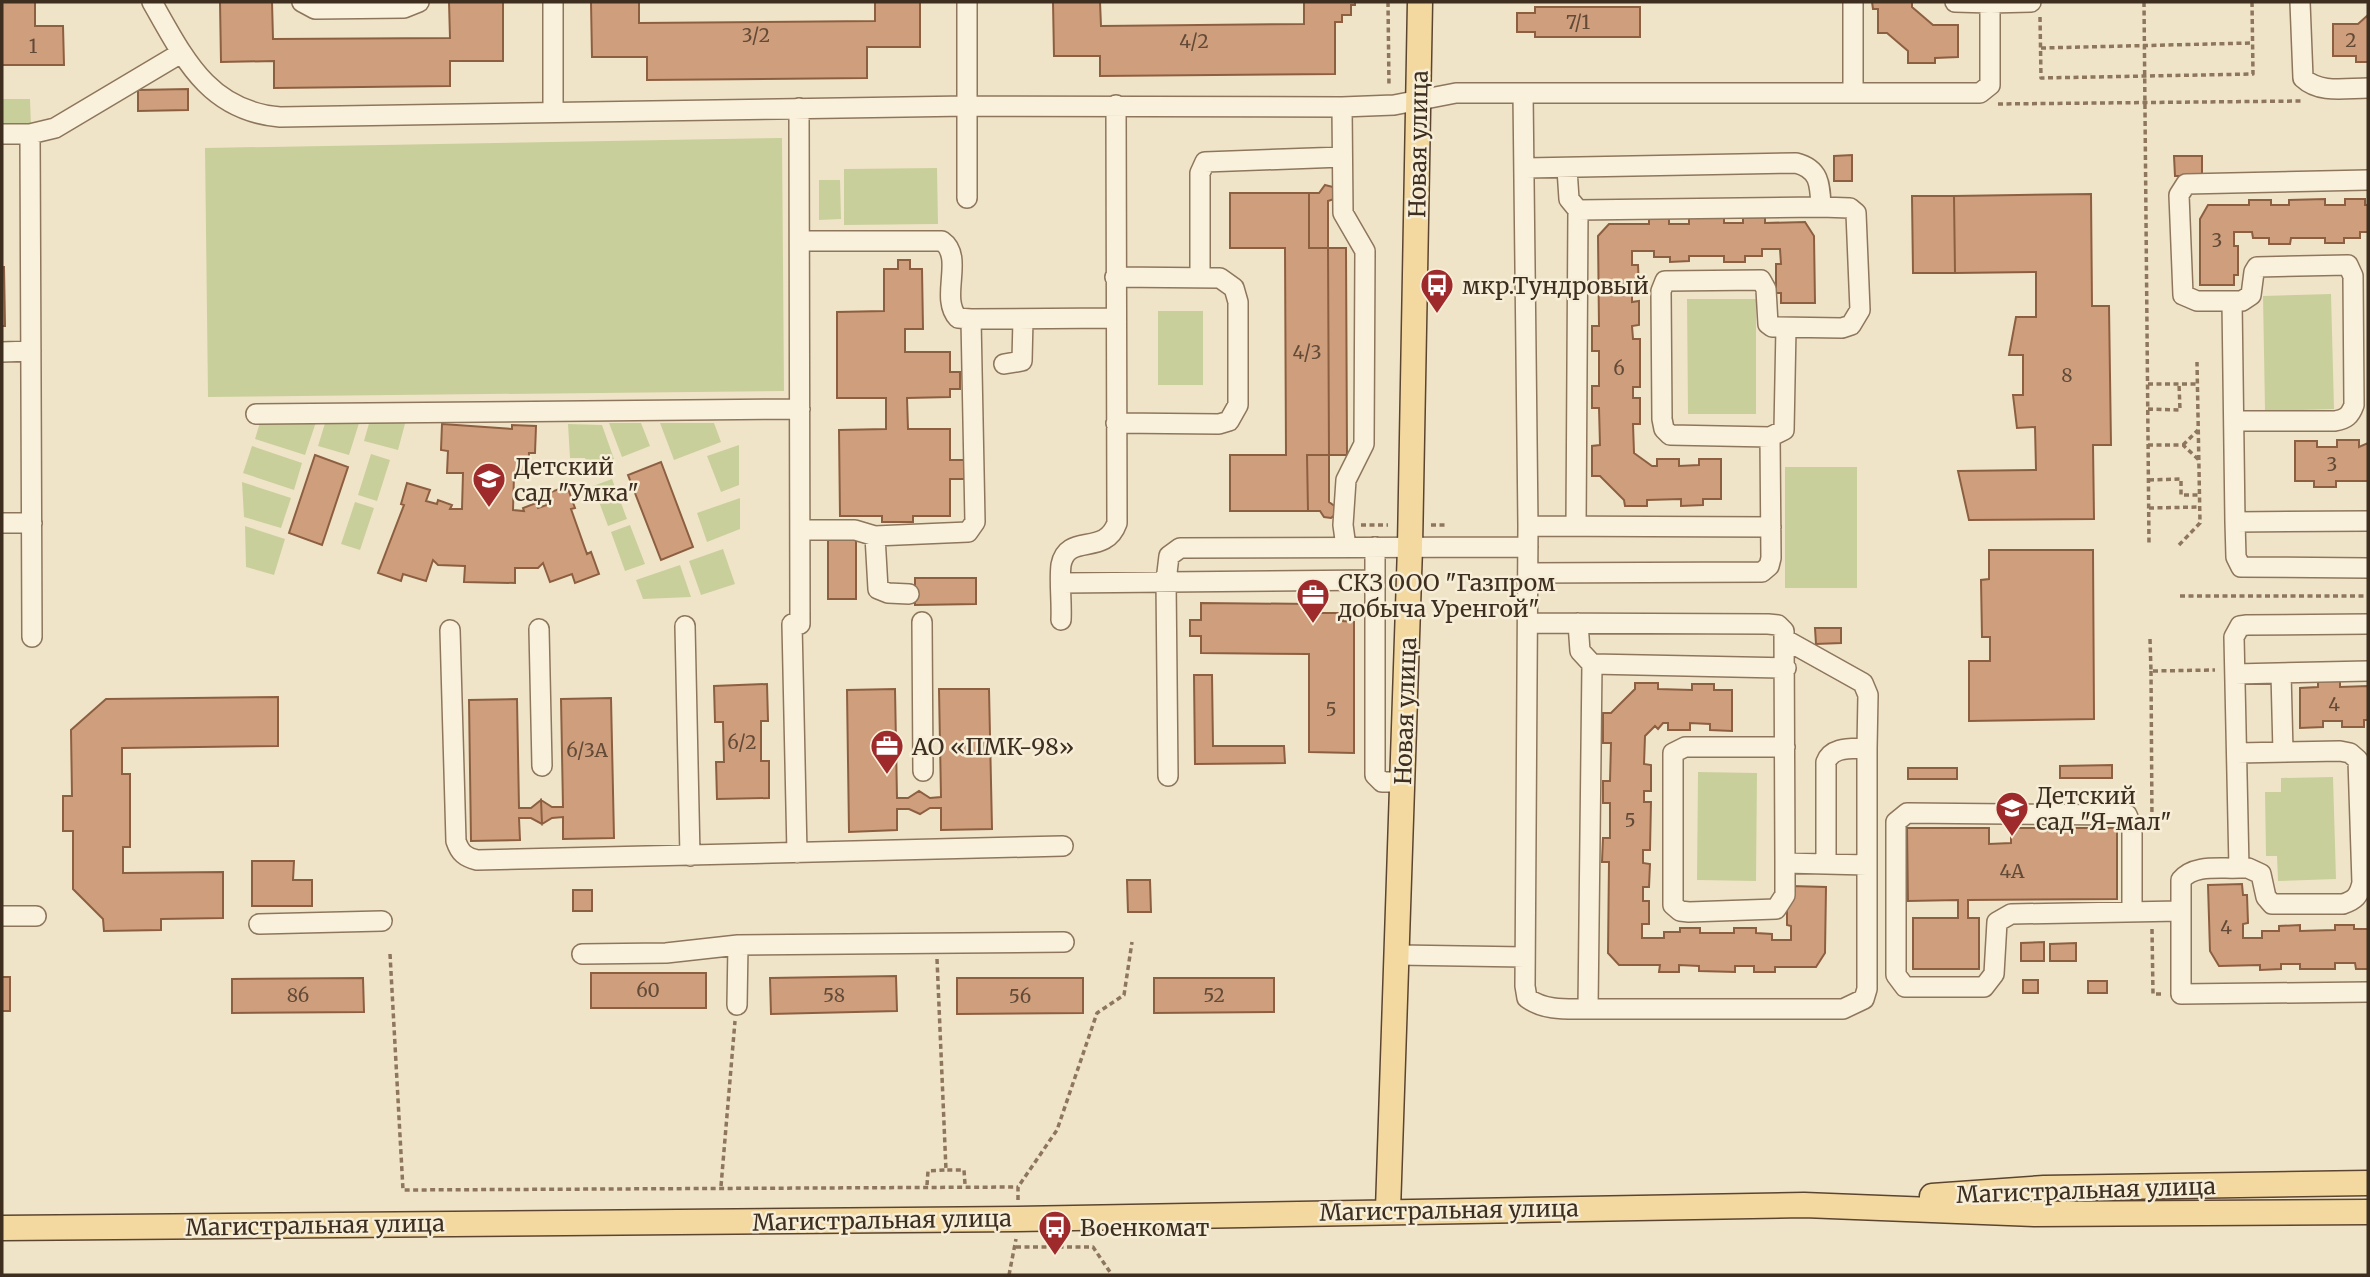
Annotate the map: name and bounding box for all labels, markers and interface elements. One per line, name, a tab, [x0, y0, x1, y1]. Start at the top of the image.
house number: 7/1	[1566, 10, 1590, 34]
house number: 3/2	[742, 23, 770, 47]
house number: 2	[2345, 28, 2357, 52]
house number: 4/2	[1179, 29, 1209, 53]
house number: 1	[29, 34, 38, 58]
street label: Новая улица	[1402, 70, 1434, 218]
house number: 3	[2212, 228, 2222, 252]
bus stop icon: мкр.Тундровый	[1418, 266, 1456, 315]
place label: мкр.Тундровый	[1462, 271, 1649, 300]
house number: 4/3	[1292, 340, 1322, 364]
house number: 6	[1613, 356, 1625, 380]
house number: 8	[2061, 363, 2073, 387]
place label: Детский сад "Умка"	[514, 452, 639, 507]
house number: 3	[2327, 452, 2337, 476]
school or university icon: Детский сад "Умка"	[470, 460, 508, 509]
place label: СКЗ ООО "Газпром добыча Уренгой"	[1337, 568, 1556, 623]
office icon: СКЗ ООО "Газпром добыча Уренгой"	[1294, 576, 1332, 625]
street label: Новая улица	[1388, 637, 1422, 785]
house number: 4	[2328, 692, 2340, 716]
house number: 5	[1325, 697, 1337, 721]
office icon: АО «ПМК-98»	[868, 727, 906, 776]
house number: 6/2	[727, 730, 757, 754]
place label: АО «ПМК-98»	[911, 732, 1074, 761]
house number: 6/3А	[566, 738, 608, 762]
place label: Детский сад "Я-мал"	[2036, 781, 2172, 836]
school or university icon: Детский сад "Я-мал"	[1993, 789, 2031, 838]
house number: 5	[1624, 808, 1636, 832]
house number: 4А	[2000, 859, 2025, 883]
house number: 4	[2220, 915, 2232, 939]
house number: 60	[636, 978, 660, 1002]
house number: 86	[287, 983, 309, 1007]
house number: 58	[823, 983, 845, 1007]
house number: 52	[1203, 983, 1225, 1007]
house number: 56	[1009, 984, 1031, 1008]
street label: Магистральная улица	[1956, 1171, 2216, 1209]
street label: Магистральная улица	[1319, 1193, 1579, 1227]
street label: Магистральная улица	[752, 1203, 1012, 1237]
street label: Магистральная улица	[185, 1208, 445, 1242]
bus stop icon: Военкомат	[1036, 1208, 1074, 1257]
place label: Военкомат	[1080, 1213, 1209, 1242]

